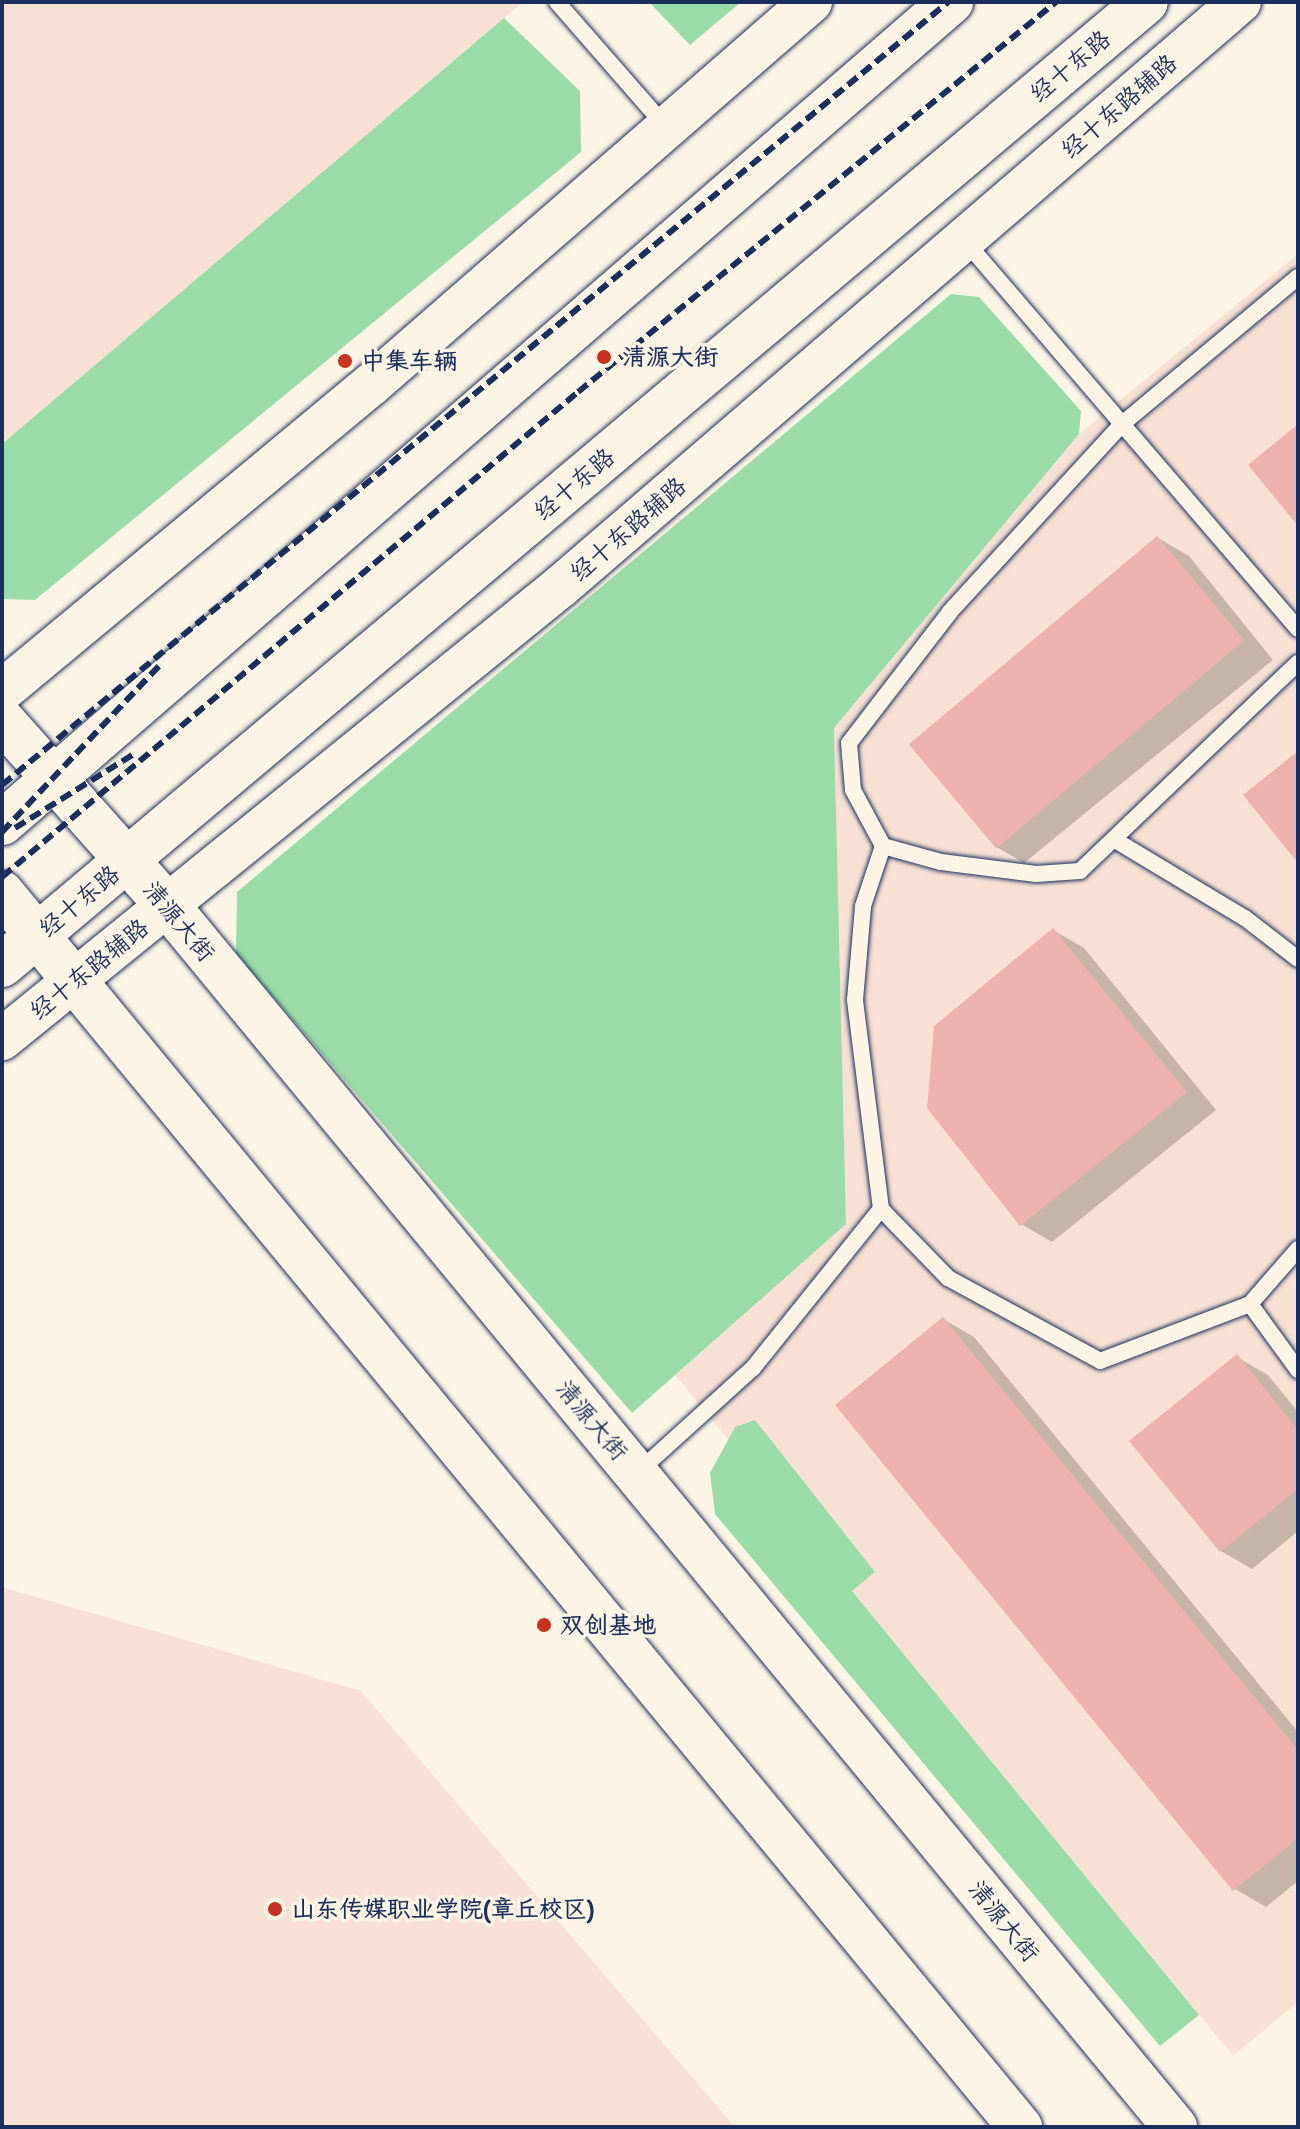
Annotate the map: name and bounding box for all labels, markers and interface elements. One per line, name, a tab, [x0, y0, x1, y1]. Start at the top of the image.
street label: 经十东路	[1024, 24, 1116, 108]
street label: 经十东路辅路	[1055, 48, 1183, 164]
place label: 清源大街	[622, 343, 718, 371]
marker: 清源大街	[593, 346, 615, 368]
place label: 中集车辆	[361, 347, 457, 375]
marker: 中集车辆	[336, 352, 354, 370]
street label: 经十东路	[528, 442, 620, 526]
street label: 经十东路辅路	[564, 471, 692, 587]
street label: 经十东路	[33, 859, 125, 943]
street label: 清源大街	[137, 875, 221, 967]
street label: 经十东路辅路	[24, 912, 154, 1026]
street label: 清源大街	[550, 1374, 634, 1466]
place label: 双创基地	[560, 1611, 656, 1639]
marker: 双创基地	[535, 1616, 553, 1634]
street label: 清源大街	[963, 1875, 1045, 1967]
place label: 山东传媒职业学院(章丘校区)	[291, 1895, 595, 1923]
marker: 山东传媒职业学院(章丘校区)	[266, 1900, 284, 1918]

